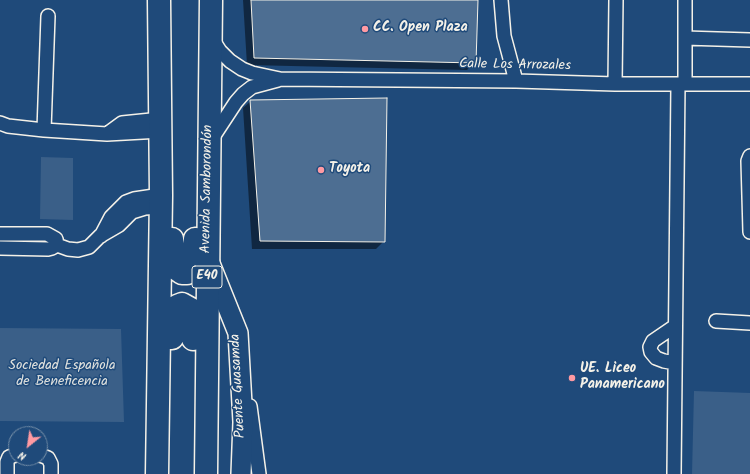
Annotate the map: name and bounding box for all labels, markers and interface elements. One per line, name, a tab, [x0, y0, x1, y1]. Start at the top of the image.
place label: CC. Open Plaza	[373, 21, 468, 37]
marker: CC. Open Plaza	[360, 24, 370, 34]
street label: Calle Los Arrozales	[459, 57, 571, 75]
street label: Avenida Samborondón	[198, 124, 218, 254]
place label: Toyota	[329, 162, 370, 178]
marker: Toyota	[316, 165, 326, 175]
road number: E40	[192, 266, 222, 288]
street label: Puente Guasamda	[228, 333, 250, 439]
park label: Sociedad Española de Beneficencia	[9, 359, 115, 392]
place label: UE. Liceo Panamericano	[580, 362, 665, 394]
marker: UE. Liceo Panamericano	[567, 373, 577, 383]
north arrow	[8, 426, 48, 466]
text: N	[15, 446, 30, 465]

